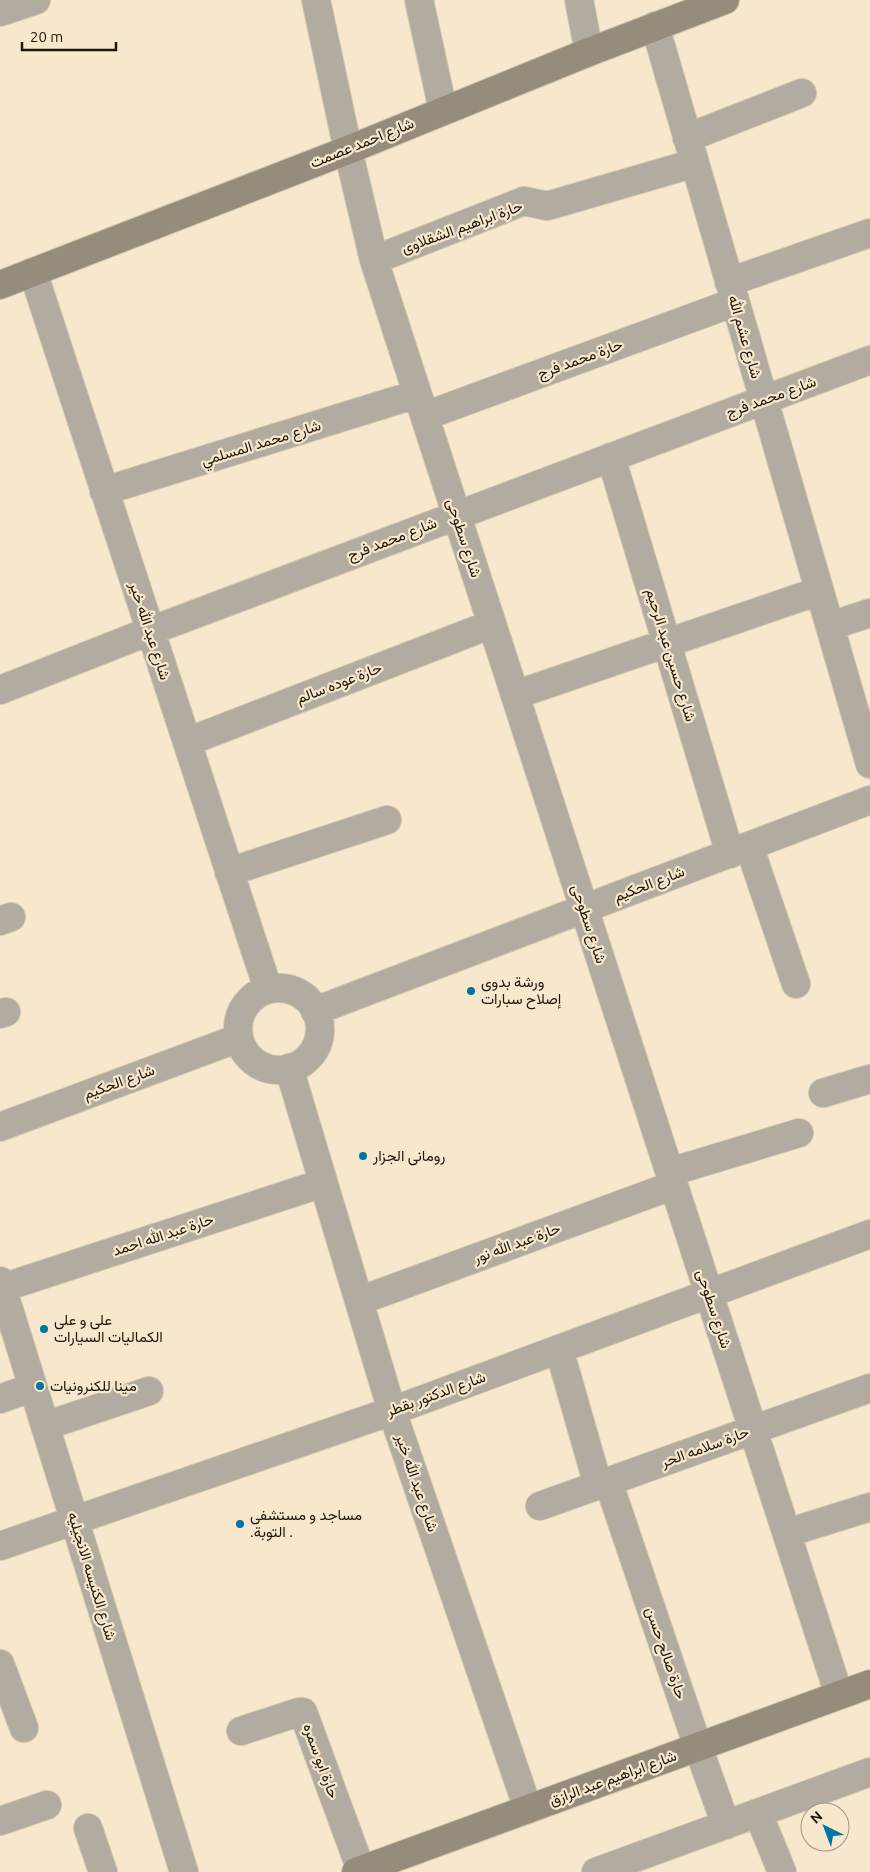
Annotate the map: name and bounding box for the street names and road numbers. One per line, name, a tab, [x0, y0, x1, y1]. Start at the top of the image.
street label: شارع احمد عصمت	[307, 114, 417, 174]
street label: حارة ابراهيم الشقلاوى	[399, 197, 525, 258]
street label: شارع عشم الله	[723, 293, 766, 381]
street label: حارة محمد فرج	[535, 335, 626, 385]
street label: شارع محمد فرج	[724, 372, 819, 424]
street label: شارع محمد المسلمي	[199, 416, 324, 474]
street label: شارع سطوحى	[441, 496, 485, 581]
street label: شارع محمد فرج	[345, 514, 440, 566]
street label: شارع عبد الله خير	[123, 579, 174, 683]
street label: شارع حسين عبد الرحيم	[640, 586, 700, 725]
street label: حارة عوده سالم	[294, 658, 385, 708]
street label: شارع الحكيم	[611, 862, 688, 908]
street label: شارع سطوحى	[566, 882, 610, 967]
street label: شارع الحكيم	[81, 1061, 158, 1105]
street label: حارة عبد الله احمد	[110, 1210, 216, 1260]
street label: حارة عبد الله نور	[470, 1219, 563, 1267]
street label: شارع سطوحى	[691, 1267, 735, 1352]
street label: شارع الدكتور بقطر	[383, 1368, 489, 1423]
street label: حارة سلامه الحر	[658, 1423, 751, 1472]
street label: شارع عبد الله خير	[390, 1431, 442, 1535]
street label: شارع الكنيسه الانجيليه	[62, 1510, 120, 1643]
street label: حارة صالح حسن	[640, 1604, 690, 1702]
street label: حارة ابو سمره	[299, 1721, 343, 1801]
street label: شارع ابراهيم عبد الرازق	[547, 1747, 680, 1811]

